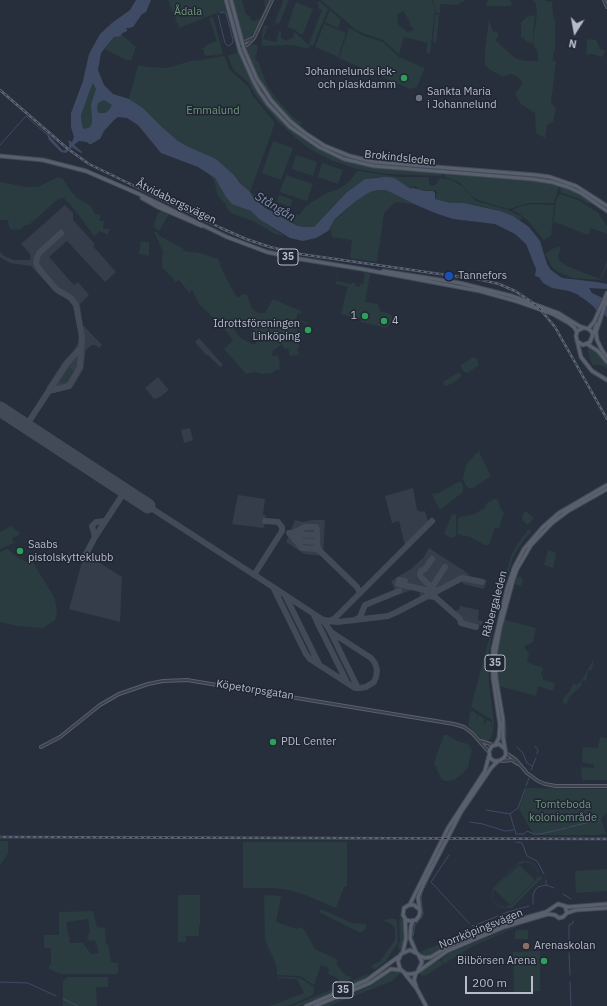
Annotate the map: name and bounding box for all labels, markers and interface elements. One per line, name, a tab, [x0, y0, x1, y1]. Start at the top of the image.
park label: Ådala	[174, 5, 202, 19]
north arrow	[555, 12, 595, 52]
text: N	[567, 36, 578, 51]
place label: Johannelunds lek- och plaskdamm	[305, 65, 396, 91]
marker: Johannelunds lek- och plaskdamm	[399, 73, 409, 83]
place label: Sankta Maria i Johannelund	[427, 85, 497, 111]
marker: Sankta Maria i Johannelund	[414, 93, 424, 103]
park label: Emmalund	[186, 104, 240, 118]
street label: Brokindsleden	[364, 148, 436, 168]
street label: Åtvidabergsvägen	[134, 177, 218, 227]
water label: Stångån	[252, 189, 298, 225]
road number: 35	[278, 249, 298, 265]
place label: Tannefors	[458, 269, 507, 283]
marker: Tannefors	[443, 270, 455, 282]
place label: 1	[350, 309, 357, 323]
marker: 1	[360, 311, 370, 321]
place label: 4	[392, 314, 399, 328]
marker: 4	[379, 316, 389, 326]
place label: Idrottsföreningen Linköping	[213, 317, 300, 343]
marker: Idrottsföreningen Linköping	[303, 325, 313, 335]
place label: Saabs pistolskytteklubb	[28, 538, 113, 564]
marker: Saabs pistolskytteklubb	[15, 546, 25, 556]
street label: Råbergaleden	[480, 569, 510, 639]
road number: 35	[485, 655, 505, 671]
street label: Köpetorpsgatan	[215, 677, 295, 703]
place label: PDL Center	[281, 735, 336, 749]
marker: PDL Center	[268, 737, 278, 747]
park label: Tomteboda koloniområde	[529, 798, 597, 824]
street label: Norrköpingsvägen	[437, 906, 525, 952]
place label: Arenaskolan	[534, 939, 595, 953]
marker: Arenaskolan	[521, 941, 531, 951]
place label: Bilbörsen Arena	[457, 954, 536, 968]
marker: Bilbörsen Arena	[539, 956, 549, 966]
scale bar	[467, 968, 535, 994]
text: 200 m	[472, 975, 507, 990]
road number: 35	[333, 982, 353, 998]

